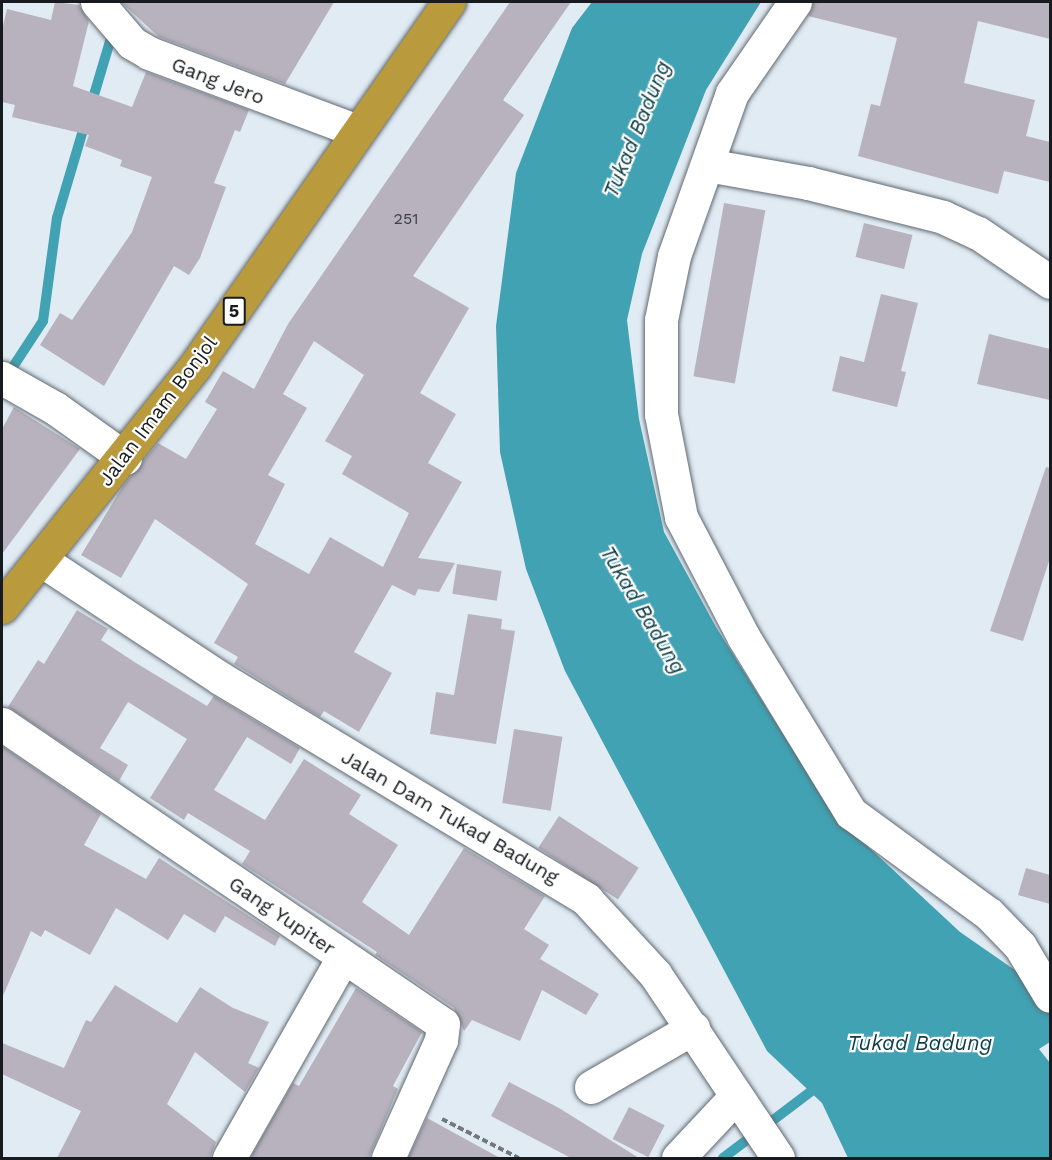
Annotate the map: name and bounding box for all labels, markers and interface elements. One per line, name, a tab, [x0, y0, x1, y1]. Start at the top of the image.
street label: Gang Jero	[168, 52, 268, 110]
water label: Tukad Badung	[598, 57, 676, 201]
house number: 251	[394, 209, 418, 229]
road number: 5	[222, 296, 246, 326]
street label: Jalan Imam Bonjol	[94, 331, 222, 491]
water label: Tukad Badung	[595, 541, 691, 679]
street label: Jalan Dam Tukad Badung	[337, 745, 563, 889]
street label: Gang Yupiter	[224, 871, 340, 961]
water label: Tukad Badung	[848, 1030, 992, 1056]

